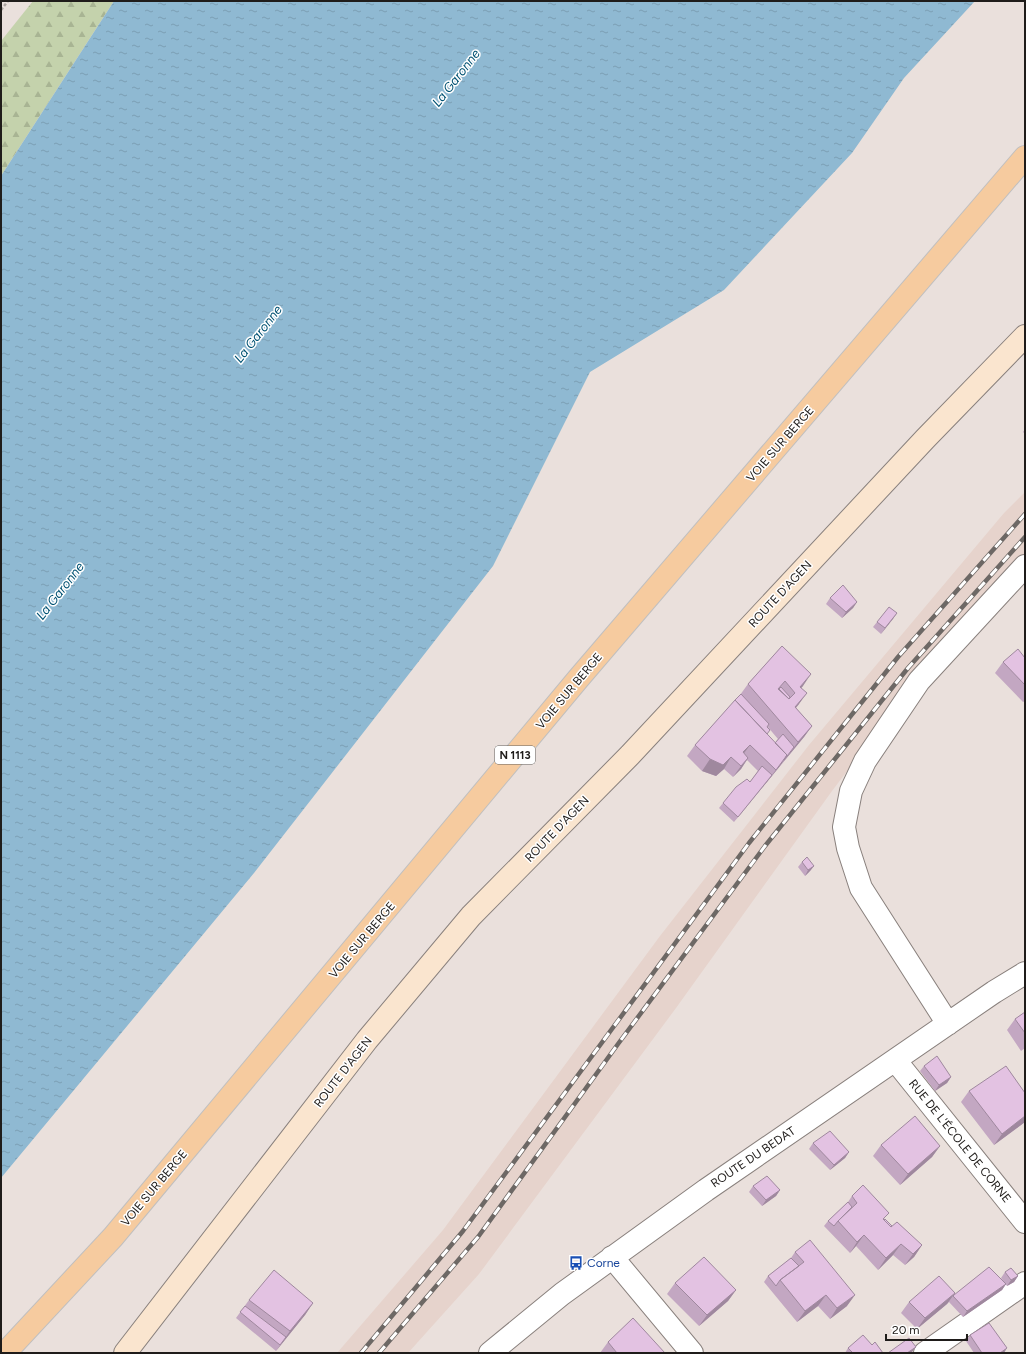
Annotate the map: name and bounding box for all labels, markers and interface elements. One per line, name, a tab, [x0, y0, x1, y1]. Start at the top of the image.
water label: La Garonne	[429, 46, 483, 110]
water label: La Garonne	[231, 302, 285, 366]
street label: VOIE SUR BERGE	[743, 403, 817, 485]
street label: ROUTE D'AGEN	[746, 558, 814, 630]
water label: La Garonne	[33, 559, 87, 623]
street label: VOIE SUR BERGE	[533, 650, 605, 732]
road number: N 1113	[495, 746, 535, 764]
street label: ROUTE D'AGEN	[522, 793, 592, 865]
street label: VOIE SUR BERGE	[326, 899, 398, 981]
street label: ROUTE D'AGEN	[311, 1034, 375, 1110]
street label: RUE DE L'ÉCOLE DE CORNE	[906, 1077, 1014, 1205]
street label: ROUTE DU BEDAT	[708, 1123, 798, 1190]
street label: VOIE SUR BERGE	[118, 1147, 190, 1229]
bus stop icon: Corne	[568, 1255, 584, 1271]
place label: Corne	[587, 1256, 620, 1270]
scale bar	[886, 1316, 967, 1342]
text: 20 m	[892, 1323, 920, 1337]

